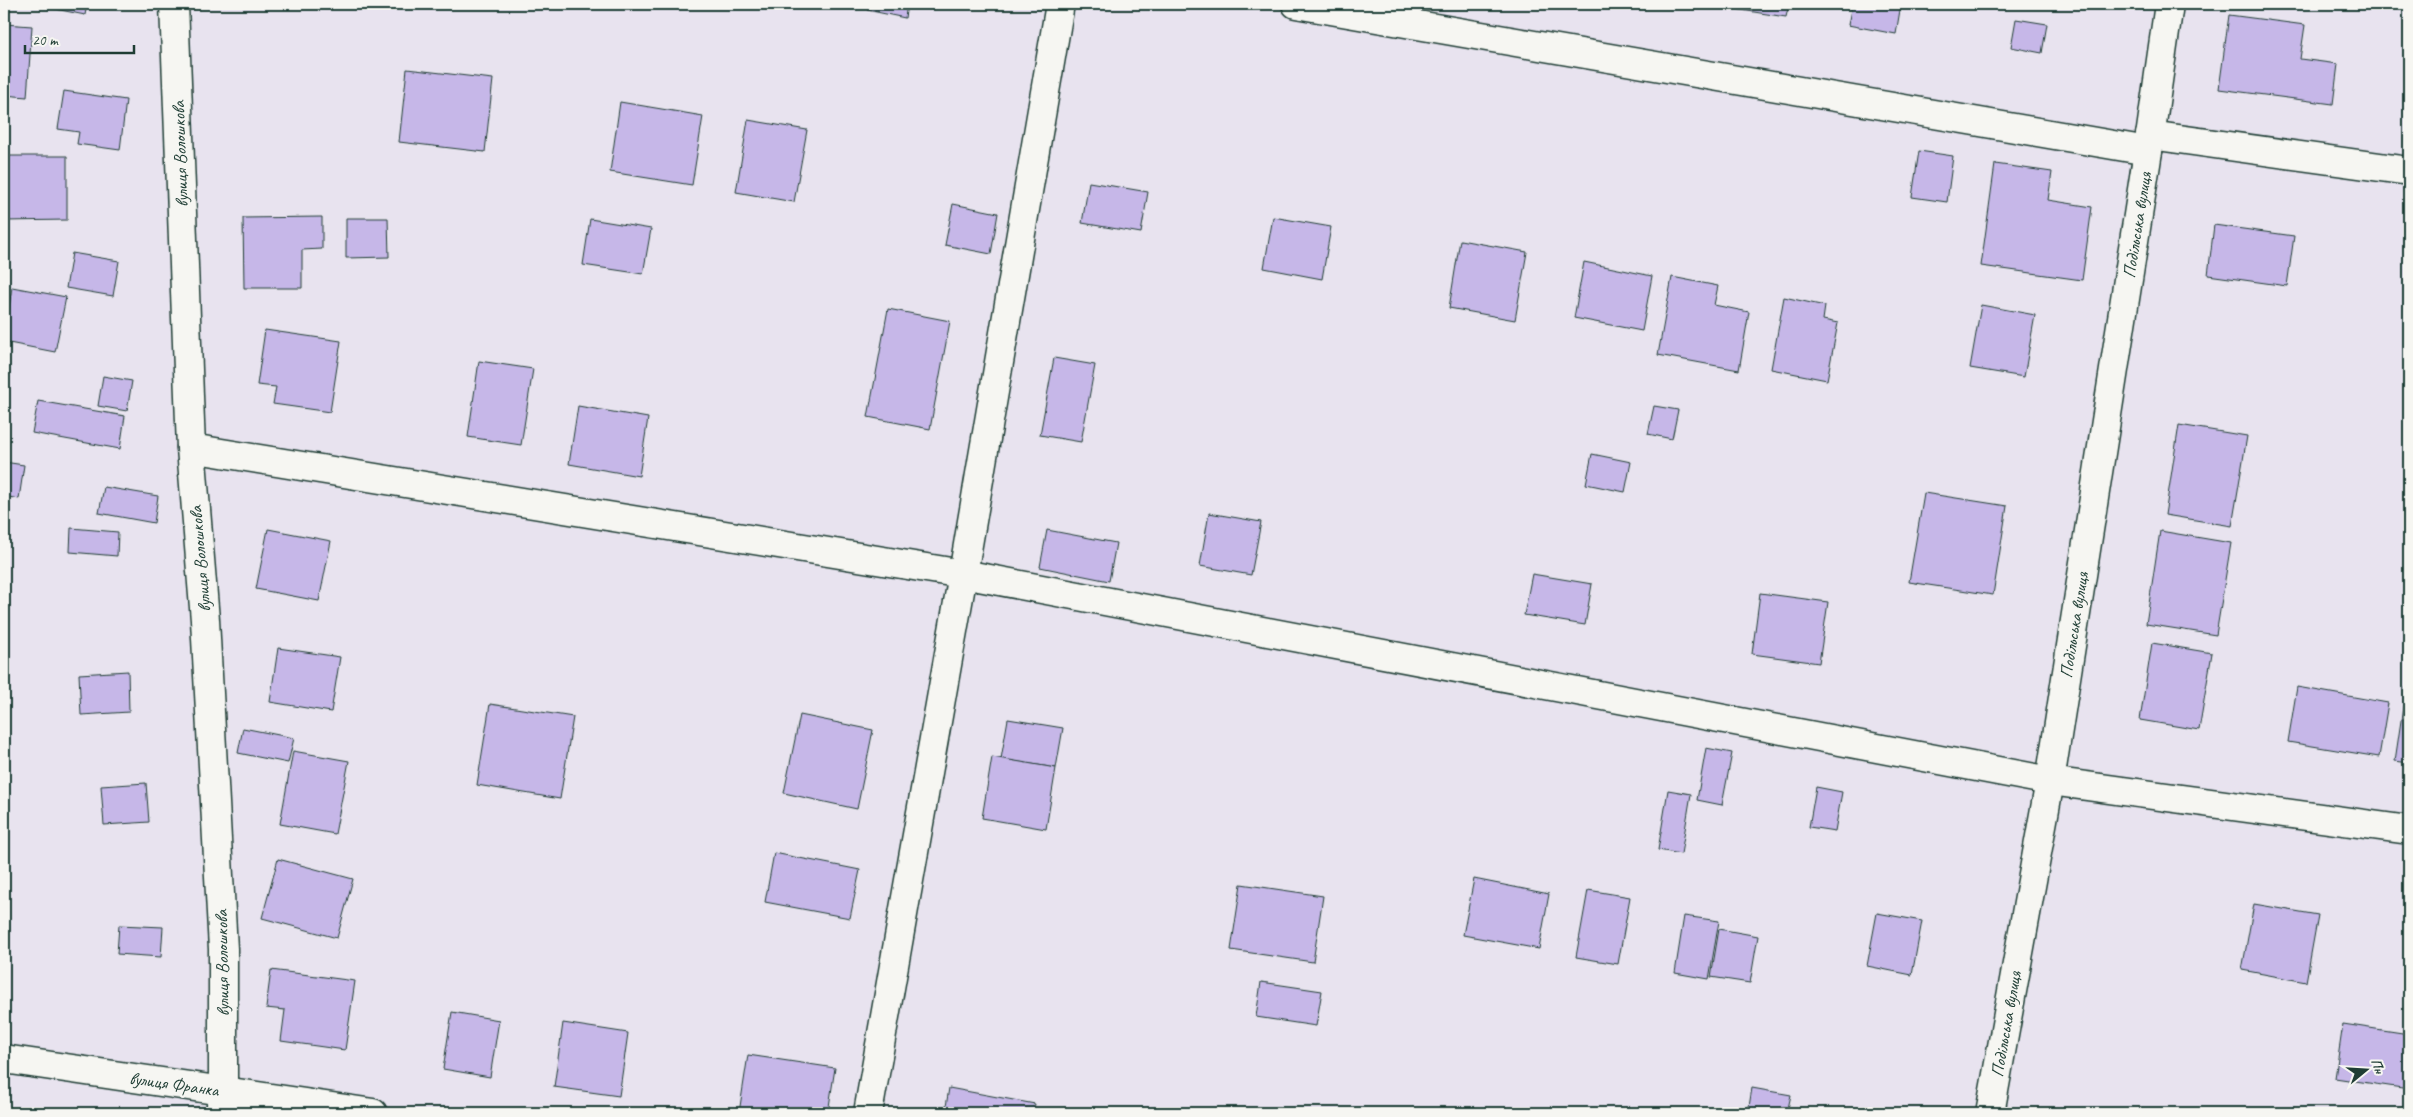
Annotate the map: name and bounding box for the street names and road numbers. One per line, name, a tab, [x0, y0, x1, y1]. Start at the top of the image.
street label: вулиця Волошкова	[167, 99, 193, 208]
street label: Подільська вулиця	[2118, 169, 2156, 280]
street label: вулиця Волошкова	[184, 504, 216, 613]
street label: Подільська вулиця	[2055, 569, 2093, 680]
street label: вулиця Волошкова	[210, 908, 234, 1016]
street label: Подільська вулиця	[1986, 968, 2026, 1079]
street label: вулиця Франка	[128, 1067, 222, 1101]

